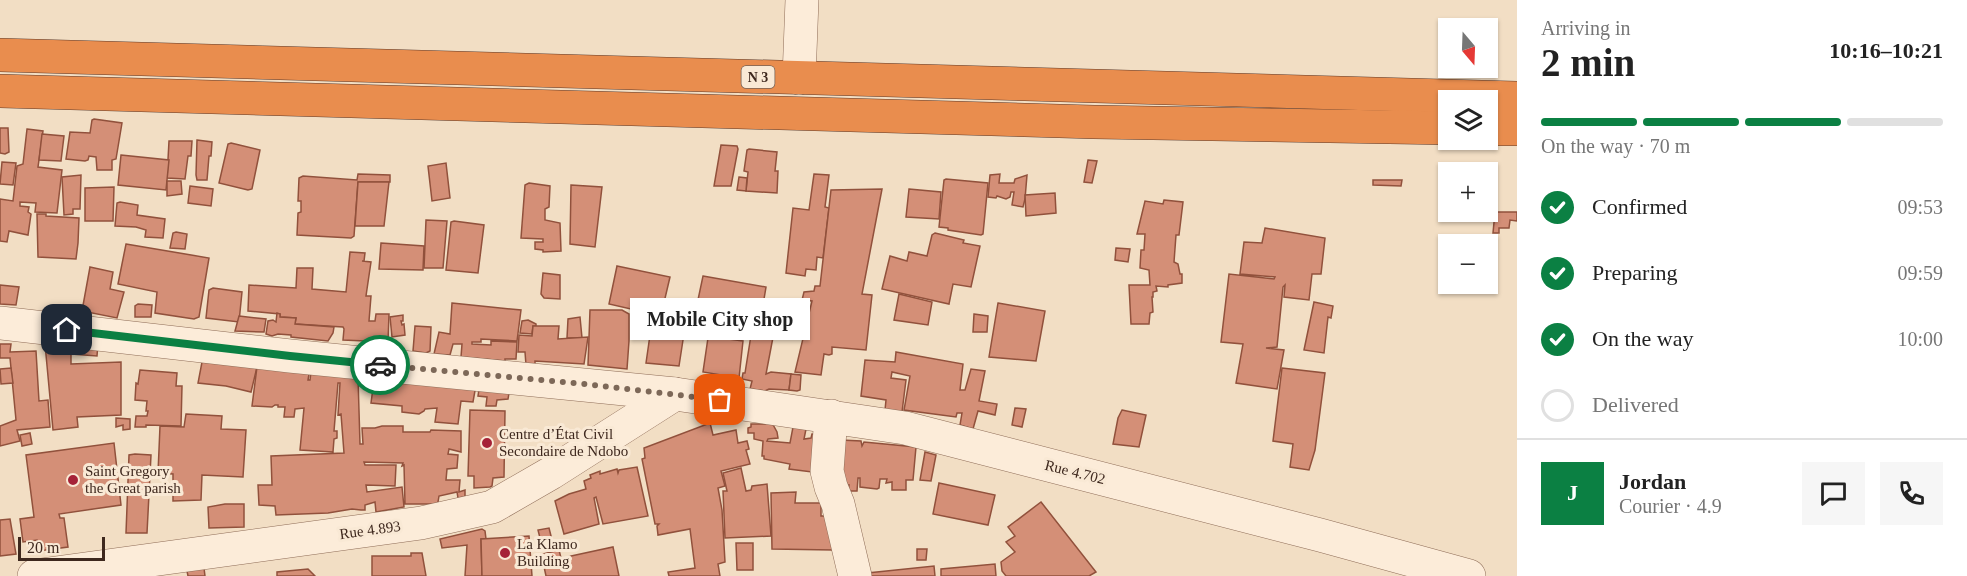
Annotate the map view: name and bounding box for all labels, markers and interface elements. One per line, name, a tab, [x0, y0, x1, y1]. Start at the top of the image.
text: Arriving in	[1541, 17, 1630, 39]
north arrow	[1438, 18, 1498, 78]
map controls	[1438, 18, 1498, 294]
text: 10:16–10:21	[1829, 38, 1943, 63]
text: 2 min	[1541, 41, 1635, 84]
road number: N 3	[742, 66, 774, 88]
button: layers	[1438, 90, 1498, 150]
text: On the way · 70 m	[1541, 135, 1690, 157]
button: +	[1438, 162, 1498, 222]
icon: check	[1541, 191, 1574, 224]
text: Confirmed	[1592, 194, 1687, 219]
text: 09:53	[1897, 196, 1943, 218]
button: −	[1438, 234, 1498, 294]
icon: check	[1541, 257, 1574, 290]
text: Preparing	[1592, 260, 1678, 285]
text: 09:59	[1897, 262, 1943, 284]
callout: Mobile City shop	[630, 298, 810, 340]
pin	[41, 304, 92, 355]
text: Mobile City shop	[647, 308, 793, 330]
icon: home	[50, 313, 83, 346]
icon: check	[1541, 323, 1574, 356]
text: On the way	[1592, 326, 1693, 351]
text: 10:00	[1897, 328, 1943, 350]
courier	[350, 335, 410, 395]
icon: car	[364, 349, 397, 382]
pin	[694, 374, 745, 425]
icon: bag	[703, 383, 736, 416]
text: Delivered	[1592, 392, 1679, 417]
place label: Centre d’État Civil Secondaire de Ndobo	[499, 426, 628, 459]
marker: Centre d’État Civil Secondaire de Ndobo	[480, 436, 494, 450]
street label: Rue 4.702	[1043, 457, 1107, 487]
button: chat	[1802, 462, 1865, 525]
button: phone	[1880, 462, 1943, 525]
place label: Saint Gregory the Great parish	[85, 463, 181, 496]
text: Jordan	[1619, 469, 1686, 494]
marker: Saint Gregory the Great parish	[66, 473, 80, 487]
text: J	[1567, 480, 1578, 505]
text: Courier · 4.9	[1619, 495, 1722, 517]
street label: Rue 4.893	[338, 518, 402, 542]
scale bar	[18, 534, 105, 562]
place label: La Klamo Building	[517, 536, 577, 569]
text: 20 m	[27, 539, 59, 556]
marker: La Klamo Building	[498, 546, 512, 560]

